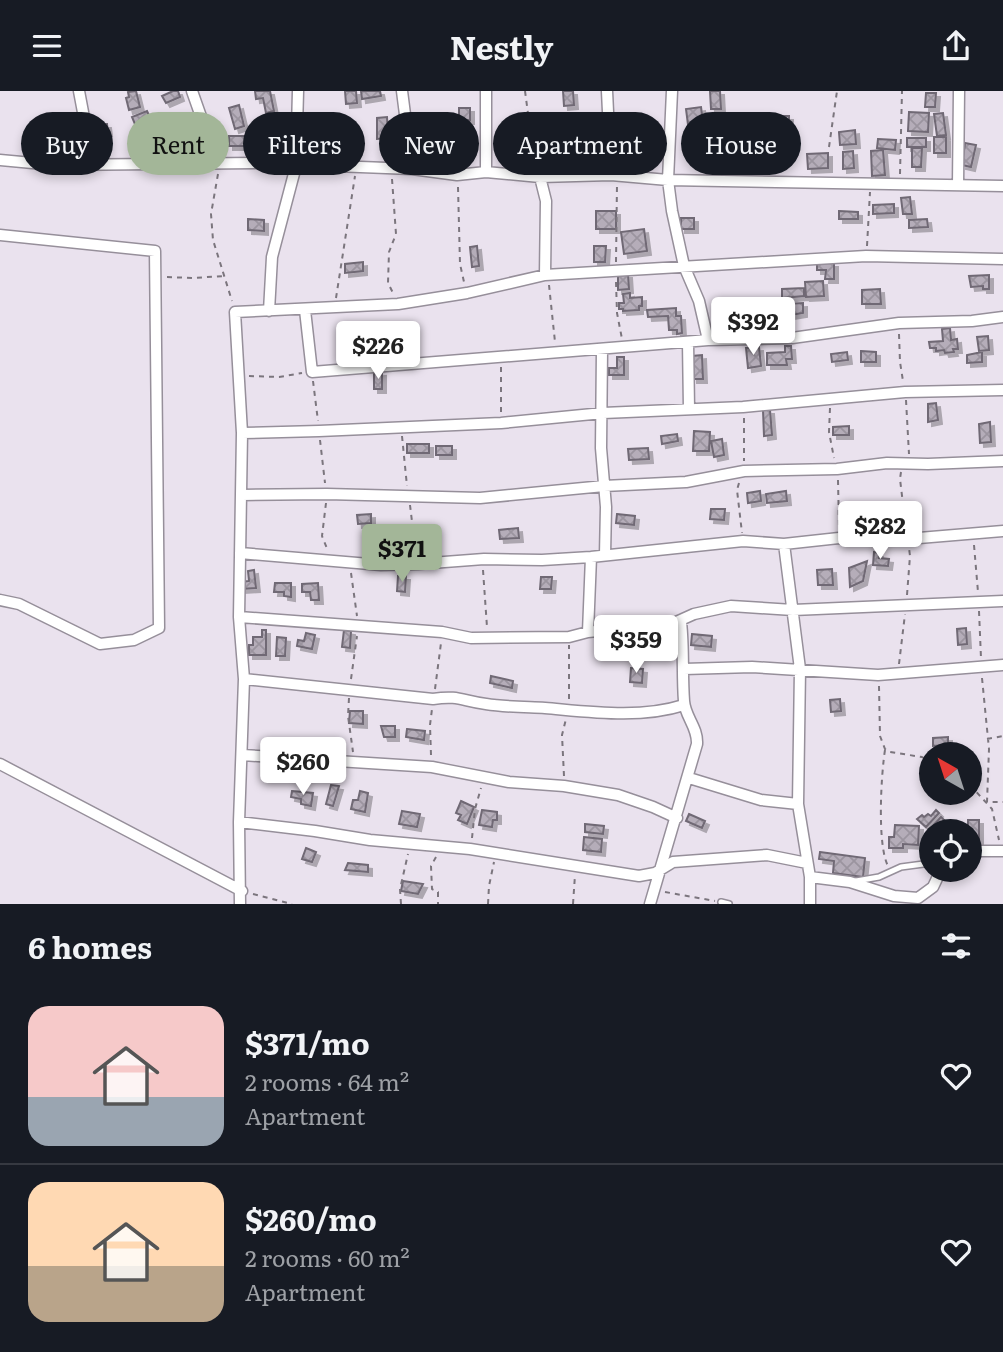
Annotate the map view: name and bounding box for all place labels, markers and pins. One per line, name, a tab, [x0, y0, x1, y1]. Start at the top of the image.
pin: $392	[712, 297, 794, 357]
pin: $226	[337, 321, 419, 381]
pin: $282	[839, 501, 921, 561]
pin: $371	[361, 525, 443, 584]
pin: $359	[595, 615, 677, 675]
pin: $260	[262, 737, 344, 797]

